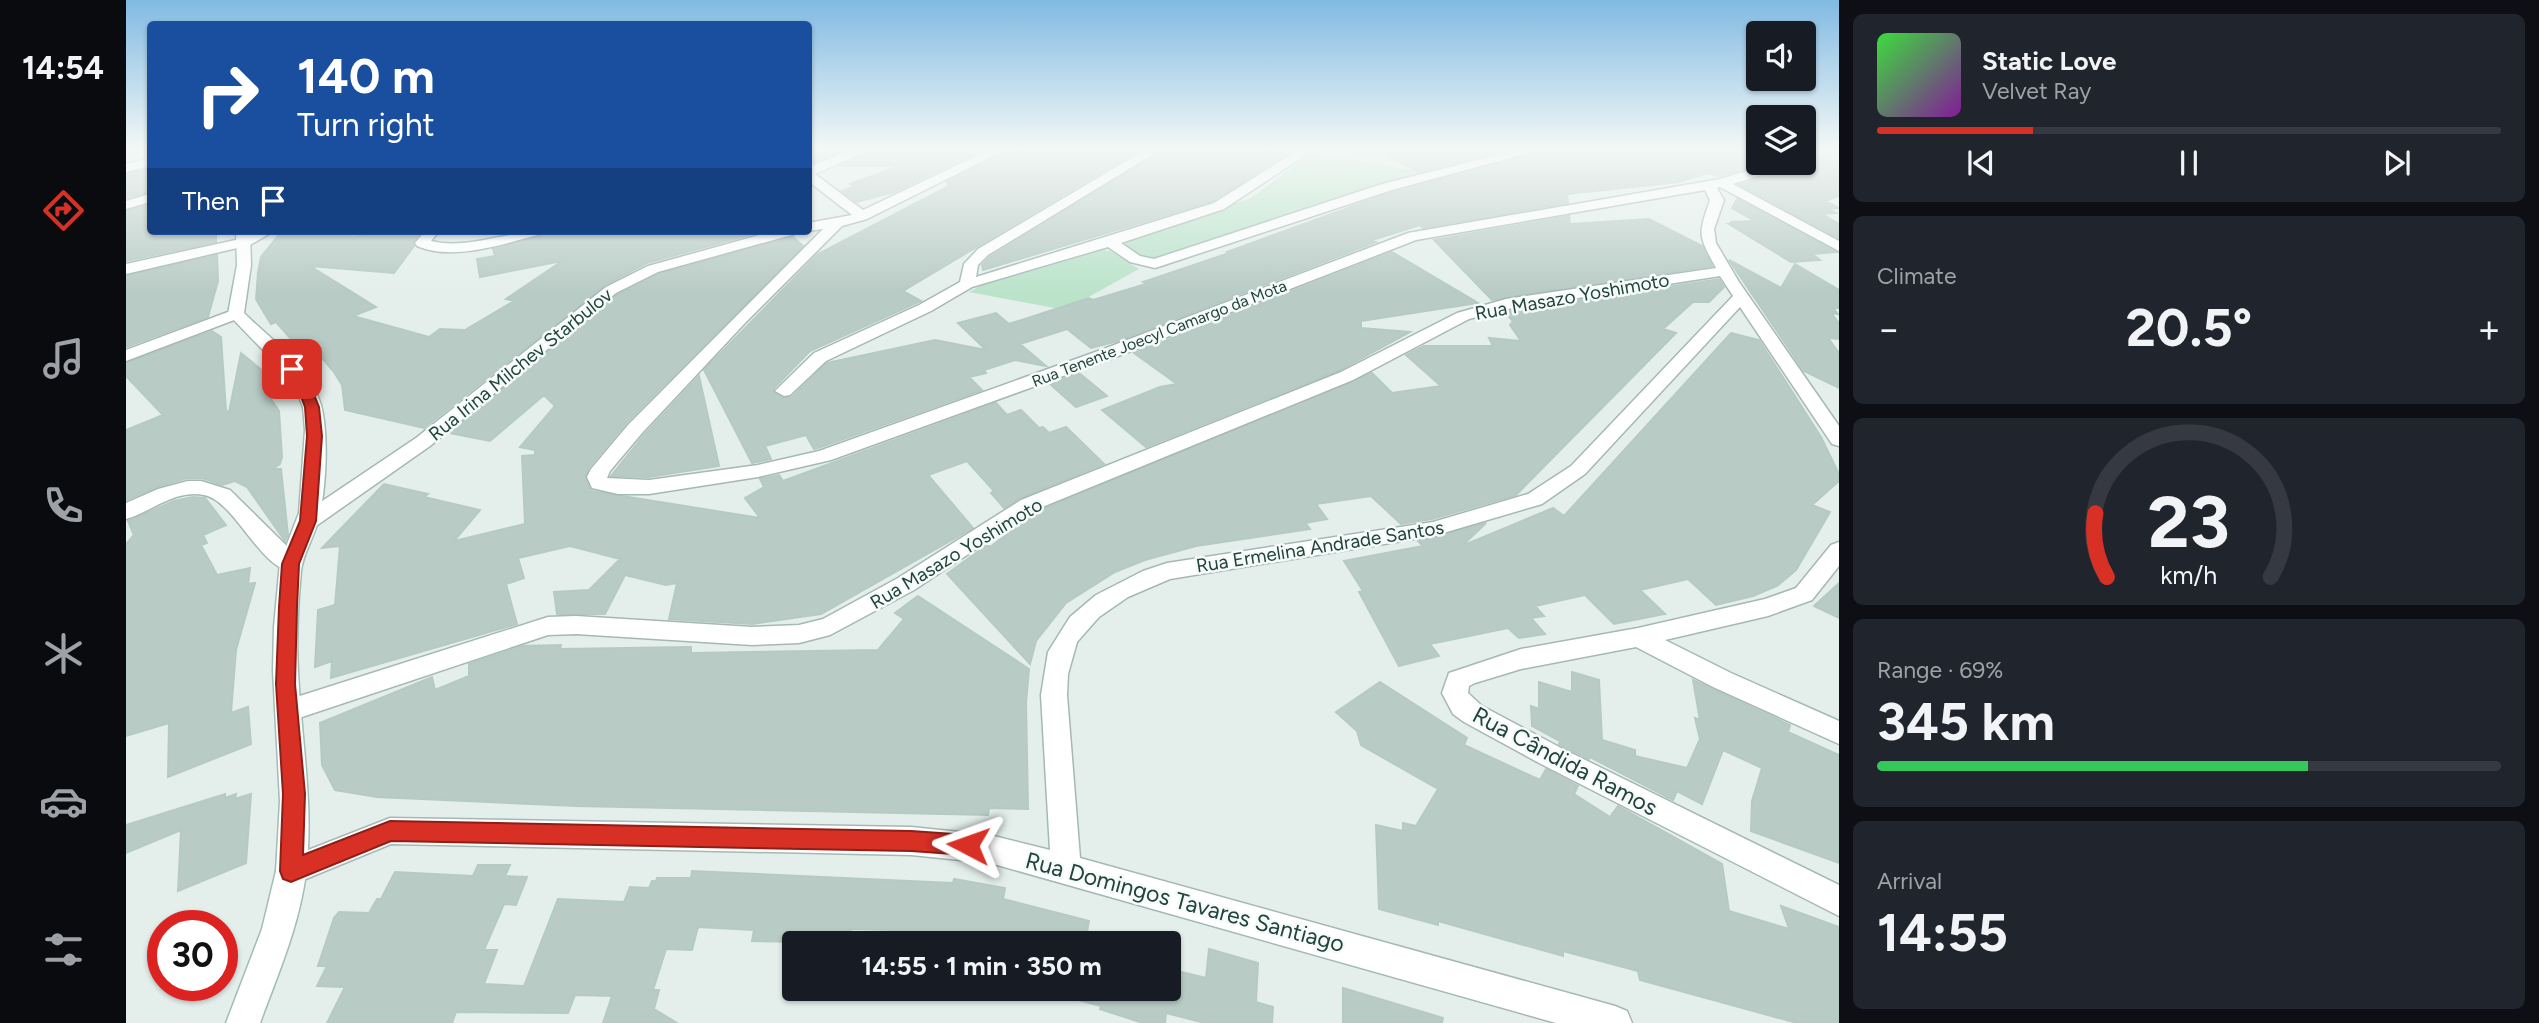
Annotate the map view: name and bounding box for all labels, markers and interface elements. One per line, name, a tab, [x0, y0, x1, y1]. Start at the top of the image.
map controls	[1746, 21, 1816, 175]
button: sound	[1746, 21, 1816, 91]
text: Static Love	[1982, 45, 2116, 77]
text: 140 m	[297, 46, 435, 105]
text: 14:54	[22, 49, 104, 87]
icon: right	[182, 49, 273, 140]
text: Velvet Ray	[1982, 77, 2091, 105]
button: layers	[1746, 105, 1816, 175]
text: Turn right	[297, 106, 435, 144]
icon: previous	[1962, 144, 2000, 182]
icon: pause	[2170, 144, 2208, 182]
icon: next	[2378, 144, 2416, 182]
icon: arrive	[254, 182, 292, 220]
text: Then	[182, 185, 240, 217]
icon: directions	[39, 186, 88, 235]
text: Climate	[1877, 262, 1956, 290]
street label: Rua Masazo Yoshimoto	[1473, 268, 1671, 325]
street label: Rua Tenente Joecyl Camargo da Mota	[1029, 276, 1289, 391]
street label: Rua Irina Milchev Starbulov	[424, 283, 617, 446]
text: 20.5°	[2126, 297, 2252, 359]
text: −	[1877, 306, 1901, 352]
text: +	[2477, 306, 2501, 352]
icon: music	[39, 334, 88, 383]
pin	[262, 339, 322, 399]
icon: arrive	[273, 350, 311, 388]
text: 23	[2148, 479, 2230, 566]
icon: phone	[39, 481, 88, 530]
street label: Rua Masazo Yoshimoto	[866, 493, 1047, 614]
street label: Rua Ermelina Andrade Santos	[1195, 516, 1446, 577]
text: km/h	[2160, 560, 2218, 590]
icon: climate	[39, 629, 88, 678]
text: Range · 69%	[1877, 656, 2003, 684]
text: 345 km	[1877, 691, 2055, 753]
street label: Rua Cândida Ramos	[1468, 700, 1662, 822]
icon: car	[39, 777, 88, 826]
position arrow	[931, 808, 1005, 882]
street label: Rua Domingos Tavares Santiago	[1022, 846, 1348, 958]
text: Arrival	[1877, 867, 1942, 895]
text: 14:55	[1877, 902, 2008, 964]
speed limit sign: 30	[147, 910, 238, 1001]
icon: filters	[39, 925, 88, 974]
text: 14:55 · 1 min · 350 m	[861, 950, 1102, 982]

